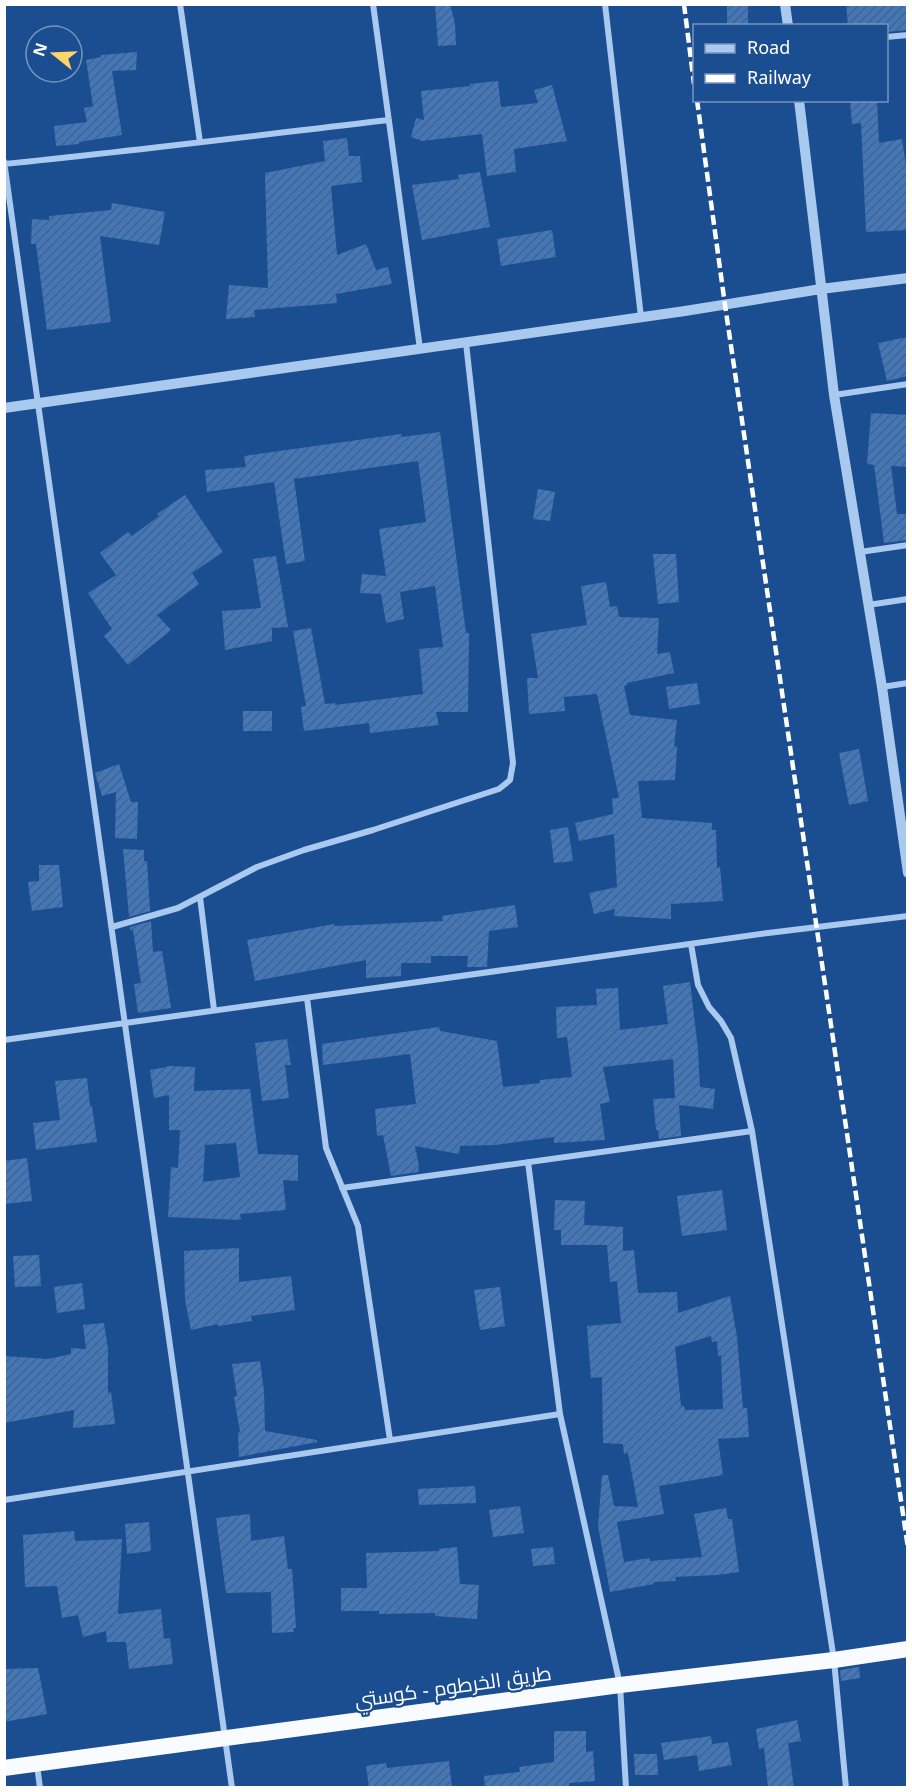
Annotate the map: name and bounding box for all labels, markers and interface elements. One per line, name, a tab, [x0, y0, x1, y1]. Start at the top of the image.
north arrow	[24, 24, 84, 84]
legend	[693, 24, 888, 102]
text: Road	[747, 35, 790, 59]
text: N	[27, 40, 52, 59]
text: Railway	[747, 65, 812, 89]
street label: طريق الخرطوم - كوستي	[353, 1659, 554, 1716]

